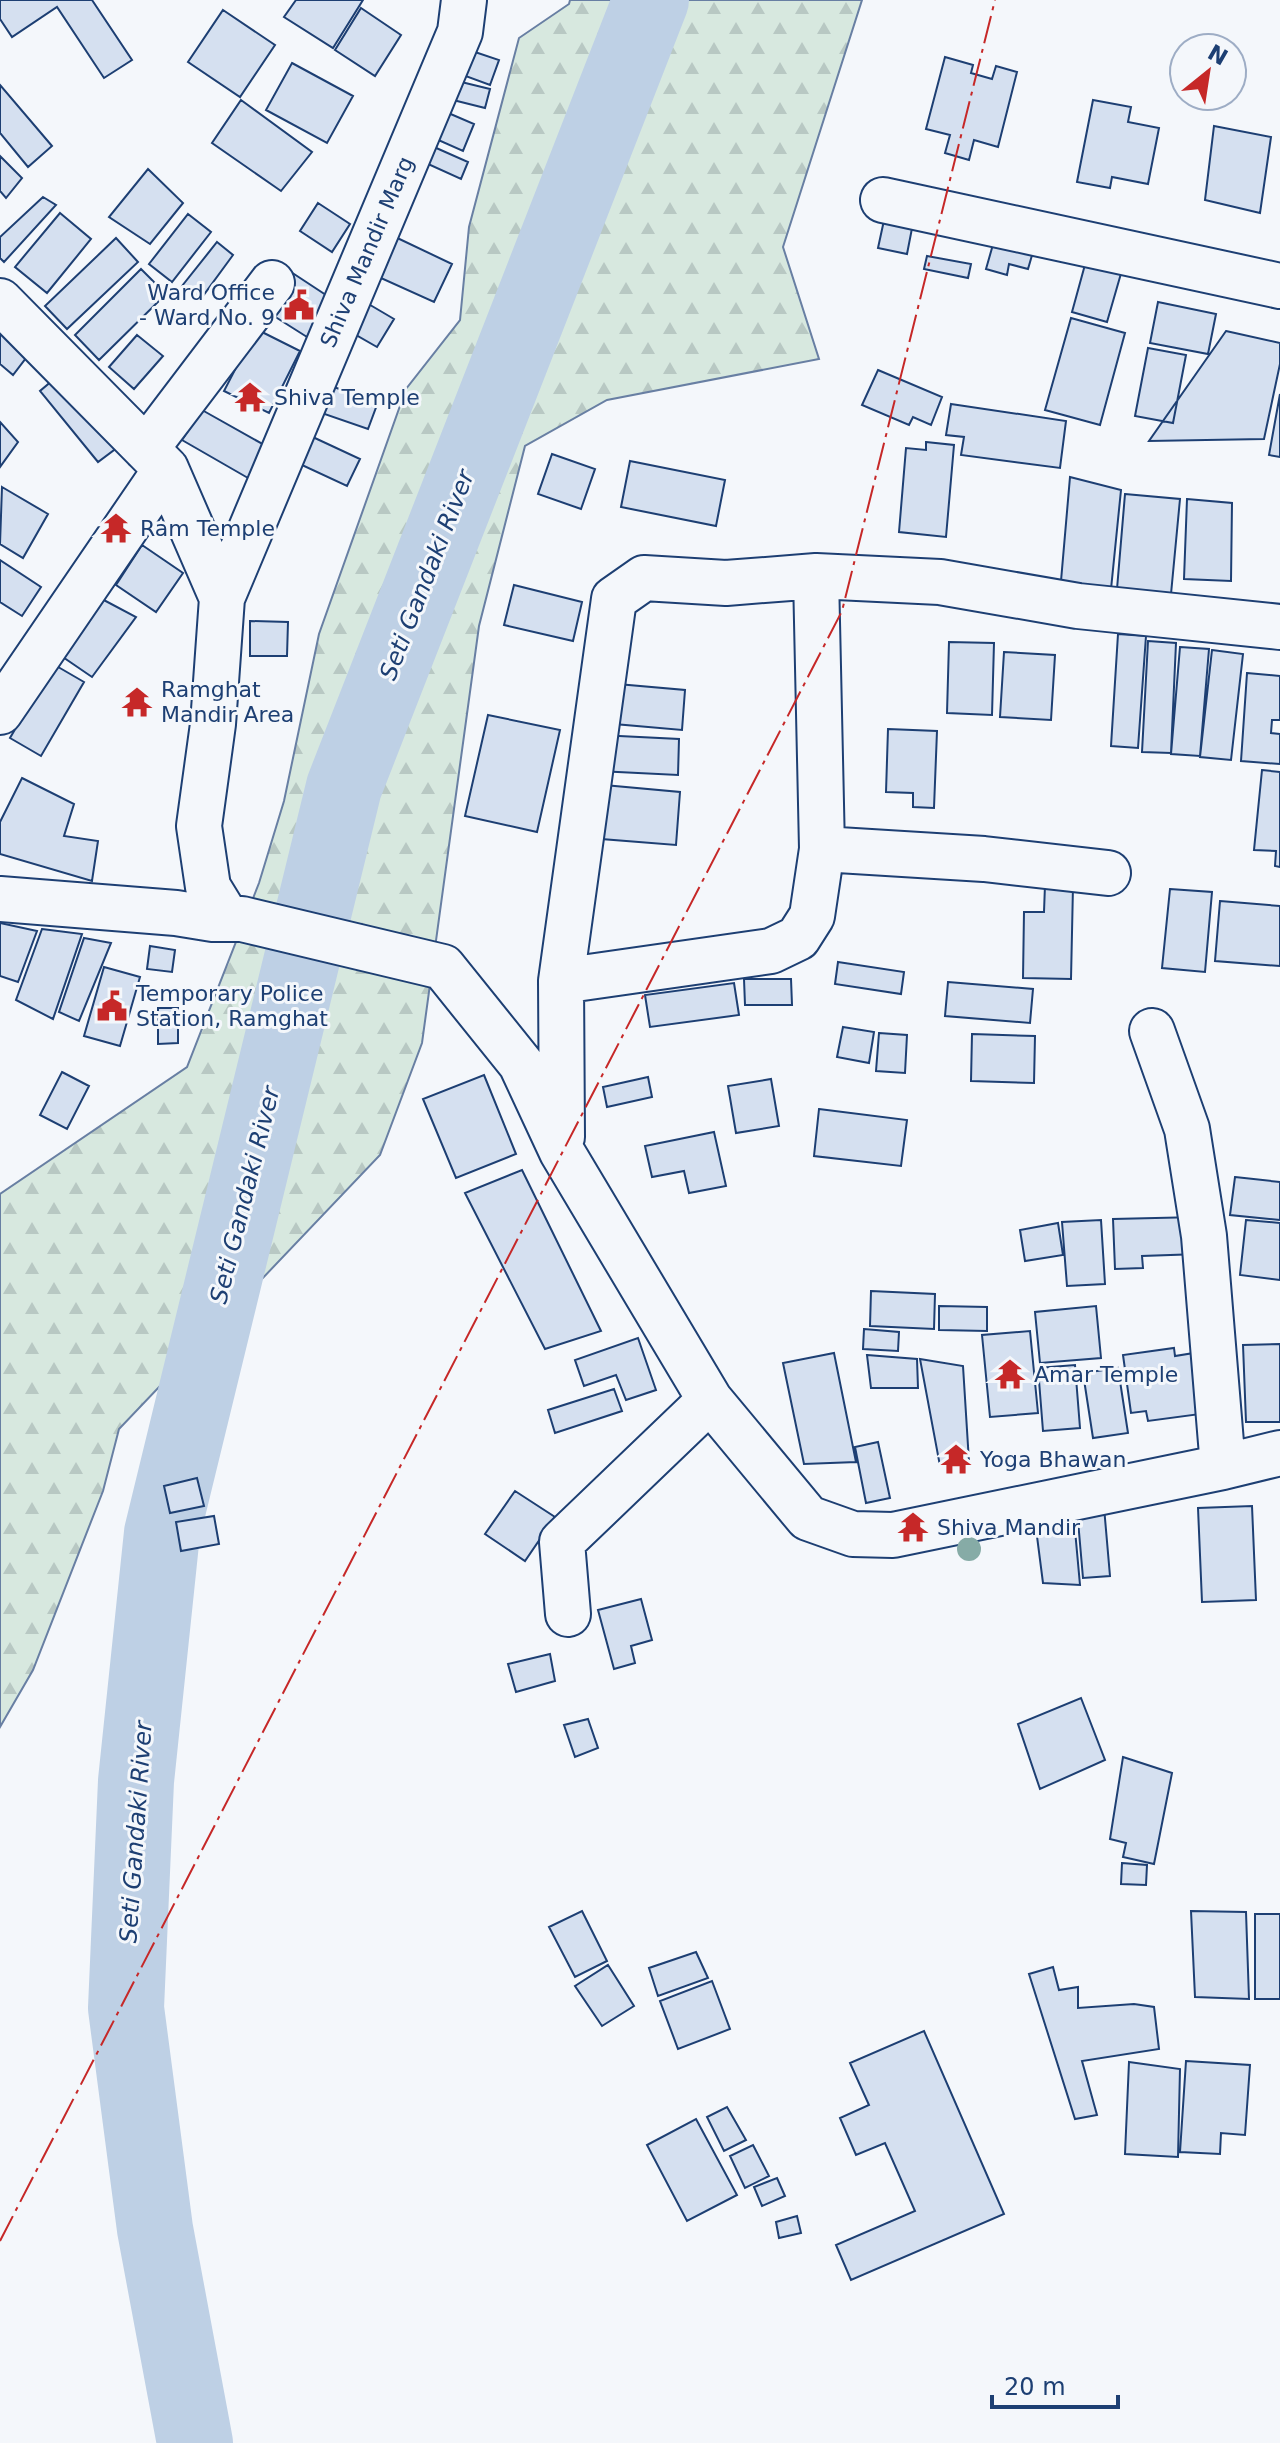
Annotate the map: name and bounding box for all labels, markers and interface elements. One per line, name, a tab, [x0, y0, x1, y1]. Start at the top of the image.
north arrow	[1168, 32, 1248, 112]
text: N	[1204, 40, 1232, 71]
street label: Shiva Mandir Marg	[315, 153, 419, 351]
place label: Ward Office - Ward No. 9	[139, 280, 275, 330]
public building icon: Ward Office - Ward No. 9	[282, 288, 316, 322]
temple icon: Shiva Temple	[233, 380, 267, 414]
place label: Shiva Temple	[274, 385, 420, 410]
water label: Seti Gandaki River	[374, 464, 481, 684]
temple icon: Ram Temple	[99, 511, 133, 545]
place label: Ram Temple	[140, 516, 275, 541]
place label: Ramghat Mandir Area	[161, 677, 294, 727]
temple icon: Ramghat Mandir Area	[120, 685, 154, 719]
place label: Temporary Police Station, Ramghat	[135, 981, 328, 1031]
public building icon: Temporary Police Station, Ramghat	[95, 989, 129, 1023]
water label: Seti Gandaki River	[204, 1082, 286, 1306]
temple icon: Amar Temple	[993, 1357, 1027, 1391]
place label: Amar Temple	[1034, 1362, 1178, 1387]
temple icon: Yoga Bhawan	[939, 1442, 973, 1476]
place label: Yoga Bhawan	[979, 1447, 1126, 1472]
temple icon: Shiva Mandir	[896, 1510, 930, 1544]
place label: Shiva Mandir	[937, 1515, 1081, 1540]
water label: Seti Gandaki River	[114, 1718, 158, 1944]
scale bar	[992, 2359, 1118, 2409]
text: 20 m	[1004, 2373, 1066, 2401]

